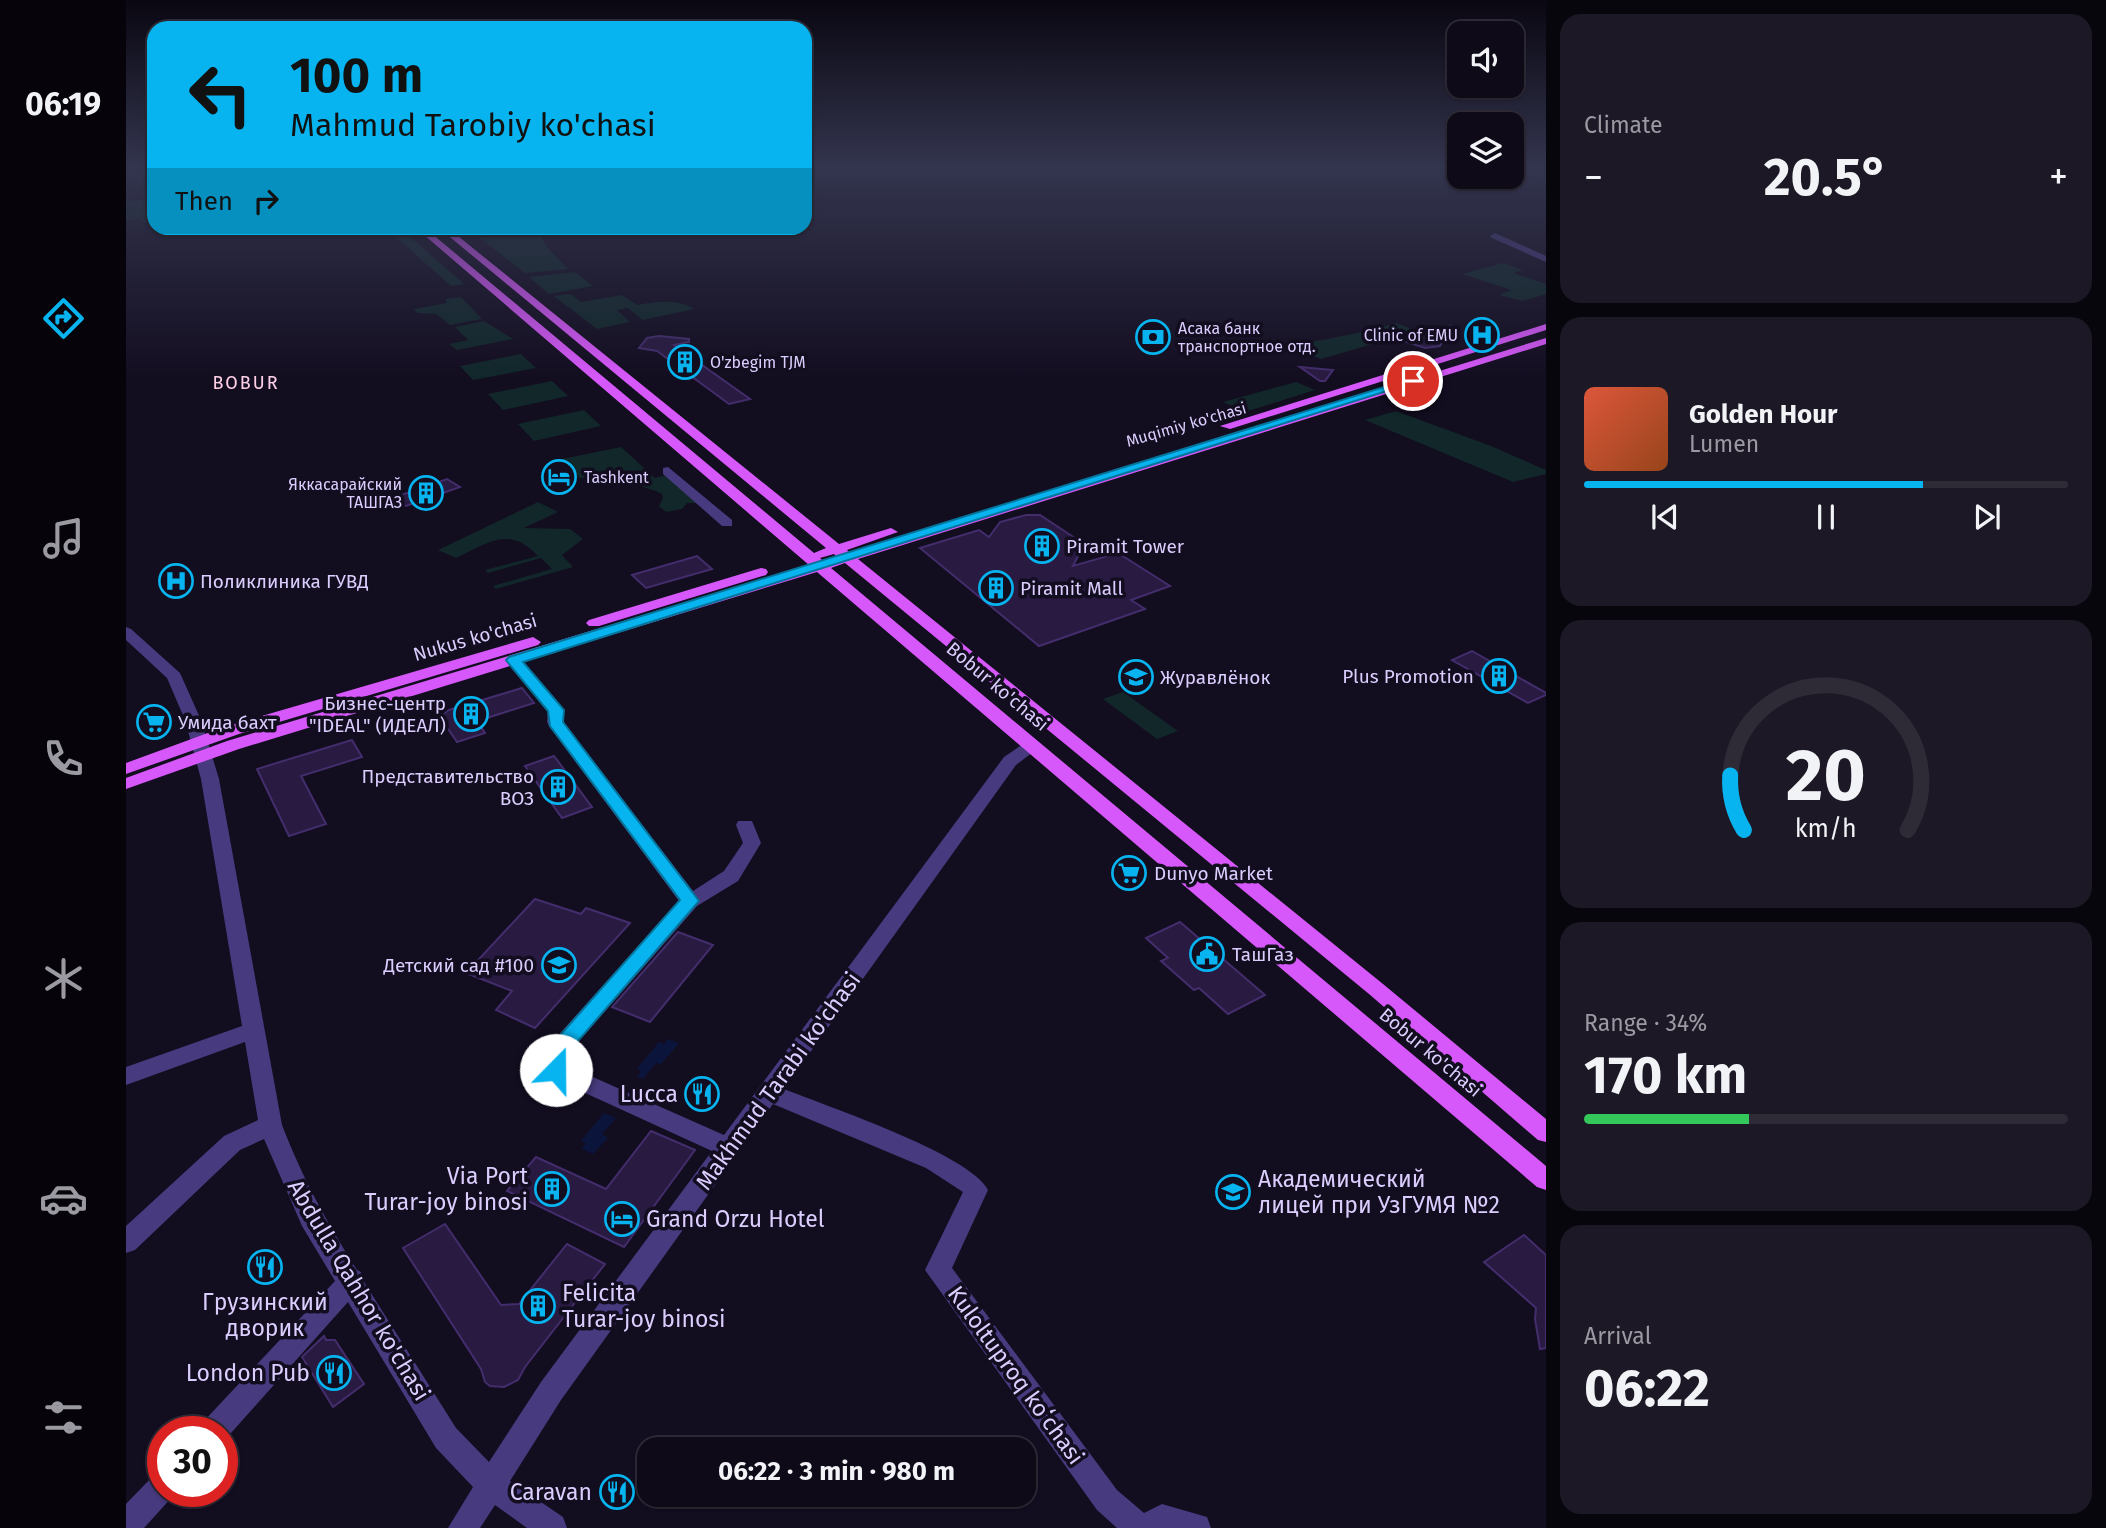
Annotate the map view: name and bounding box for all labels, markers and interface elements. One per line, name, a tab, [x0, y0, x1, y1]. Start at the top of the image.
map controls	[1447, 21, 1524, 189]
button: sound	[1447, 21, 1524, 98]
text: 100 m	[290, 46, 423, 105]
icon: left	[175, 49, 266, 140]
text: 06:19	[25, 85, 101, 123]
text: Mahmud Tarobiy ko'chasi	[290, 106, 656, 144]
text: Climate	[1584, 111, 1663, 139]
button: layers	[1447, 112, 1524, 189]
text: 20.5°	[1764, 146, 1888, 209]
text: −	[1584, 154, 1603, 200]
text: +	[2049, 154, 2068, 200]
icon: right	[247, 182, 285, 220]
text: Then	[175, 186, 233, 217]
icon: directions	[39, 294, 88, 343]
hospital icon: Clinic of EMU	[1463, 316, 1501, 354]
bank icon: Асака банк транспортное отд.	[1134, 318, 1172, 356]
place label: Асака банк транспортное отд.	[1178, 319, 1316, 356]
place label: Clinic of EMU	[1364, 326, 1458, 345]
building icon: O'zbegim TJM	[666, 343, 704, 381]
pin	[1383, 351, 1443, 411]
place label: O'zbegim TJM	[710, 353, 806, 372]
icon: arrive	[1394, 362, 1432, 400]
district label: BOBUR	[212, 372, 280, 394]
street label: Muqimiy ko'chasi	[1124, 398, 1249, 451]
text: Golden Hour	[1689, 399, 1837, 430]
text: Lumen	[1689, 430, 1759, 458]
hotel icon: Tashkent	[540, 458, 578, 496]
place label: Tashkent	[584, 468, 649, 487]
building icon: Яккасарайский ТАШГАЗ	[407, 474, 445, 512]
place label: Яккасарайский ТАШГАЗ	[288, 475, 402, 512]
icon: previous	[1646, 498, 1684, 536]
icon: pause	[1807, 498, 1845, 536]
icon: next	[1968, 498, 2006, 536]
icon: music	[39, 514, 88, 563]
building icon: Piramit Tower	[1023, 527, 1061, 565]
place label: Piramit Tower	[1066, 535, 1185, 558]
hospital icon: Поликлиника ГУВД	[157, 562, 195, 600]
building icon: Piramit Mall	[977, 569, 1015, 607]
place label: Поликлиника ГУВД	[200, 570, 369, 593]
place label: Piramit Mall	[1020, 577, 1123, 600]
street label: Nukus ko'chasi	[411, 609, 540, 666]
street label: Bobur ko'chasi	[942, 637, 1053, 736]
building icon: Plus Promotion	[1480, 657, 1518, 695]
school or university icon: Журавлёнок	[1117, 658, 1155, 696]
place label: Plus Promotion	[1342, 665, 1474, 688]
place label: Журавлёнок	[1160, 666, 1270, 689]
place label: Бизнес-центр "IDEAL" (ИДЕАЛ)	[309, 692, 446, 737]
building icon: Бизнес-центр "IDEAL" (ИДЕАЛ)	[452, 695, 490, 733]
supermarket icon: Умида бахт	[135, 703, 173, 741]
place label: Умида бахт	[178, 711, 277, 734]
text: 20	[1786, 732, 1866, 819]
icon: phone	[39, 734, 88, 783]
place label: Представительство ВОЗ	[361, 765, 534, 810]
building icon: Представительство ВОЗ	[539, 768, 577, 806]
text: km/h	[1795, 814, 1857, 844]
supermarket icon: Dunyo Market	[1110, 854, 1148, 892]
place label: Dunyo Market	[1154, 862, 1273, 885]
public building icon: ТашГаз	[1188, 935, 1226, 973]
place label: ТашГаз	[1232, 943, 1294, 966]
school or university icon: Детский сад #100	[540, 946, 578, 984]
icon: climate	[39, 954, 88, 1003]
place label: Детский сад #100	[383, 954, 534, 977]
street label: Makhmud Tarabi ko'chasi	[690, 967, 866, 1195]
street label: Bobur ko'chasi	[1375, 1003, 1486, 1102]
text: Range · 34%	[1584, 1009, 1707, 1037]
position arrow	[519, 1033, 593, 1107]
text: 170 km	[1584, 1044, 1747, 1107]
restaurant icon: Lucca	[683, 1075, 721, 1113]
place label: Lucca	[620, 1080, 678, 1108]
place label: Via Port Turar-joy binosi	[364, 1162, 529, 1216]
place label: Академический лицей при УзГУМЯ №2	[1258, 1165, 1500, 1219]
building icon: Via Port Turar-joy binosi	[533, 1170, 571, 1208]
school or university icon: Академический лицей при УзГУМЯ №2	[1214, 1173, 1252, 1211]
icon: car	[39, 1174, 88, 1223]
street label: Abdulla Qahhor ko'chasi	[282, 1174, 436, 1406]
hotel icon: Grand Orzu Hotel	[603, 1200, 641, 1238]
place label: Grand Orzu Hotel	[646, 1205, 825, 1233]
restaurant icon: Грузинский дворик	[246, 1248, 284, 1286]
place label: Felicita Turar-joy binosi	[562, 1279, 726, 1333]
street label: Kuloltuproq koʻchasi	[942, 1280, 1090, 1470]
building icon: Felicita Turar-joy binosi	[519, 1287, 557, 1325]
place label: Грузинский дворик	[202, 1288, 328, 1342]
text: Arrival	[1584, 1322, 1651, 1350]
restaurant icon: London Pub	[315, 1354, 353, 1392]
text: 06:22	[1584, 1357, 1710, 1420]
place label: London Pub	[186, 1359, 310, 1387]
icon: filters	[39, 1393, 88, 1442]
speed limit sign: 30	[147, 1416, 238, 1507]
text: 06:22 · 3 min · 980 m	[718, 1456, 955, 1487]
restaurant icon: Caravan	[598, 1473, 636, 1511]
place label: Caravan	[510, 1478, 592, 1506]

